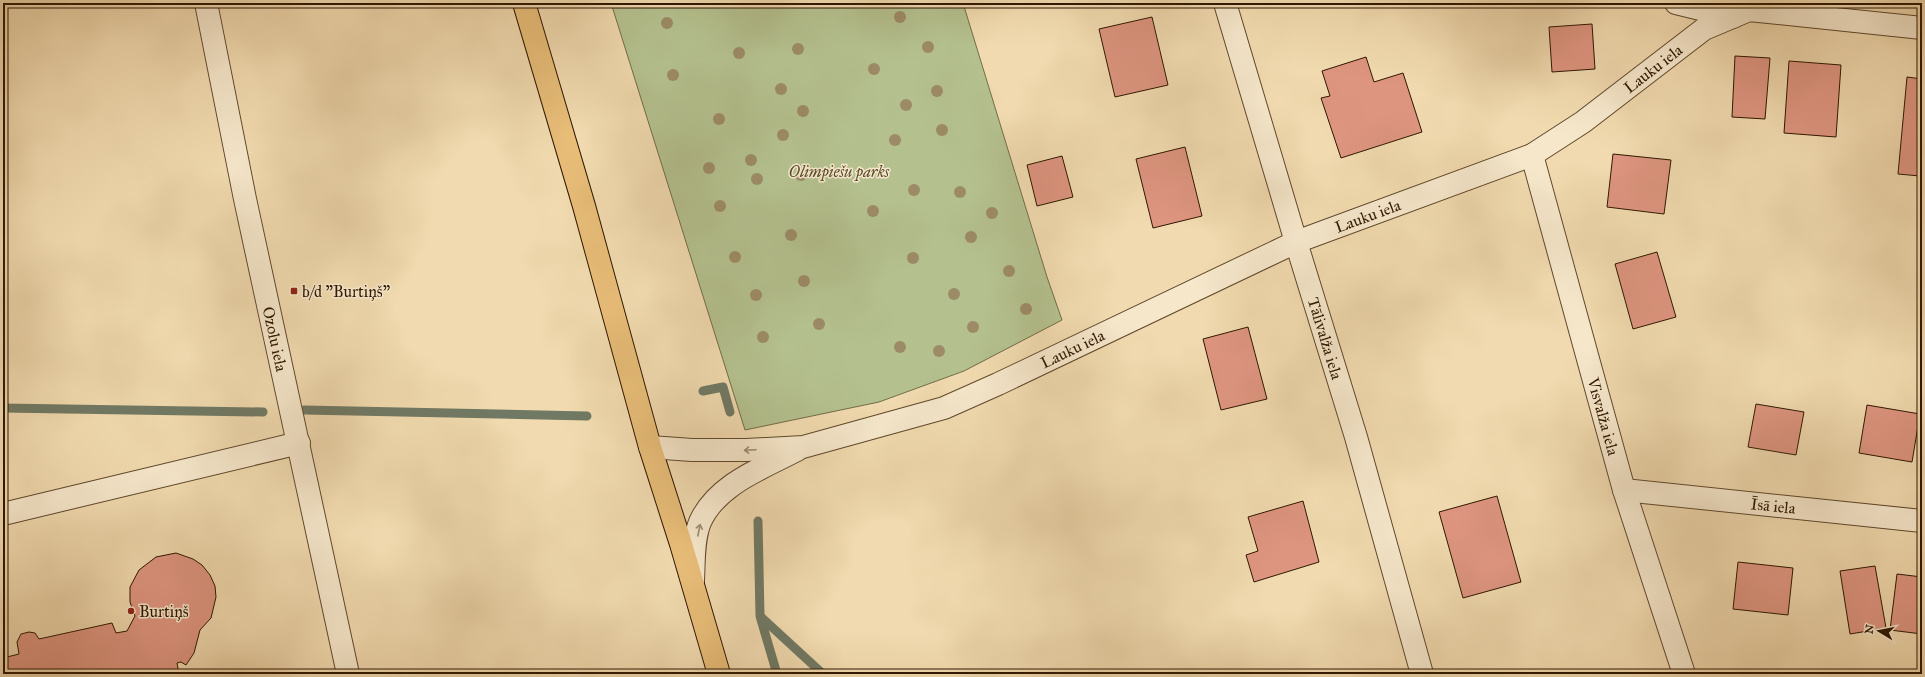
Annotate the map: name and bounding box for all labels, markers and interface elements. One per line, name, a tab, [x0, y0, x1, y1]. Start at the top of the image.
street label: Lauku iela	[1620, 40, 1686, 97]
park label: Olimpiešu parks	[789, 162, 890, 182]
street label: Lauku iela	[1332, 195, 1404, 237]
place label: b/d "Burtiņš"	[302, 282, 390, 301]
marker: b/d "Burtiņš"	[289, 286, 299, 296]
street label: Tālivalža iela	[1304, 295, 1347, 382]
street label: Ozolu iela	[259, 305, 291, 374]
street label: Lauku iela	[1038, 326, 1108, 372]
street label: Visvalža iela	[1583, 374, 1623, 458]
one-way arrow	[744, 446, 757, 453]
street label: Īsā iela	[1750, 494, 1797, 518]
one-way arrow	[695, 524, 703, 537]
place label: Burtiņš	[139, 602, 189, 621]
marker: Burtiņš	[126, 606, 136, 616]
north arrow	[1859, 611, 1899, 651]
text: N	[1862, 623, 1877, 635]

